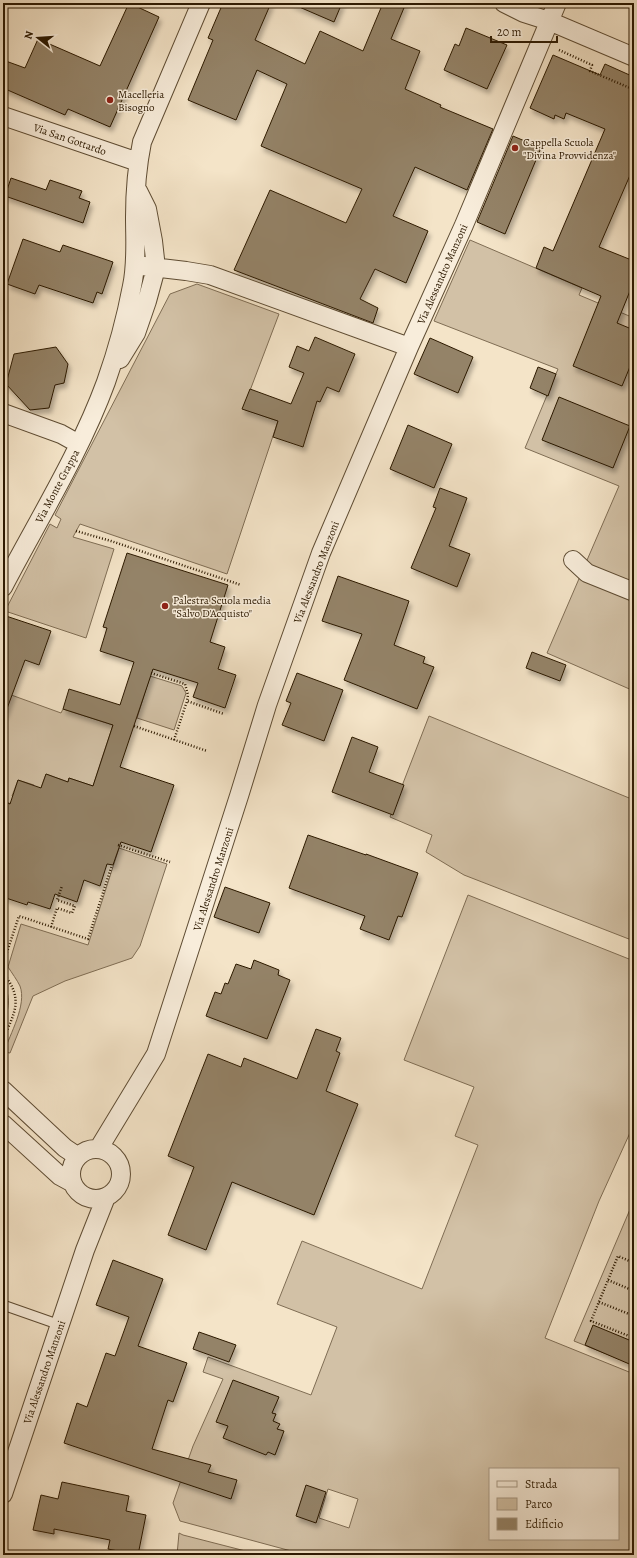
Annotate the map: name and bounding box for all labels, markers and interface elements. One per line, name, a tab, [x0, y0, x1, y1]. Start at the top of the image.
north arrow	[18, 18, 58, 58]
scale bar	[491, 18, 557, 44]
text: 20 m	[497, 24, 521, 40]
text: N	[21, 29, 37, 41]
place label: Macelleria Bisogno	[118, 87, 165, 115]
marker: Macelleria Bisogno	[105, 95, 115, 105]
street label: Via San Gottardo	[30, 120, 109, 159]
place label: Cappella Scuola "Divina Provvidenza"	[523, 135, 616, 163]
marker: Cappella Scuola "Divina Provvidenza"	[510, 143, 520, 153]
street label: Via Alessandro Manzoni	[413, 222, 471, 328]
street label: Via Monte Grappa	[31, 446, 84, 526]
street label: Via Alessandro Manzoni	[290, 519, 343, 626]
place label: Palestra Scuola media "Salvo D'Acquisto"	[173, 593, 272, 621]
marker: Palestra Scuola media "Salvo D'Acquisto"	[160, 601, 170, 611]
street label: Via Alessandro Manzoni	[189, 825, 237, 934]
street label: Via Alessandro Manzoni	[19, 1319, 69, 1427]
legend	[489, 1468, 619, 1540]
text: Strada	[525, 1476, 558, 1492]
text: Parco	[525, 1496, 552, 1512]
text: Edificio	[525, 1516, 563, 1532]

